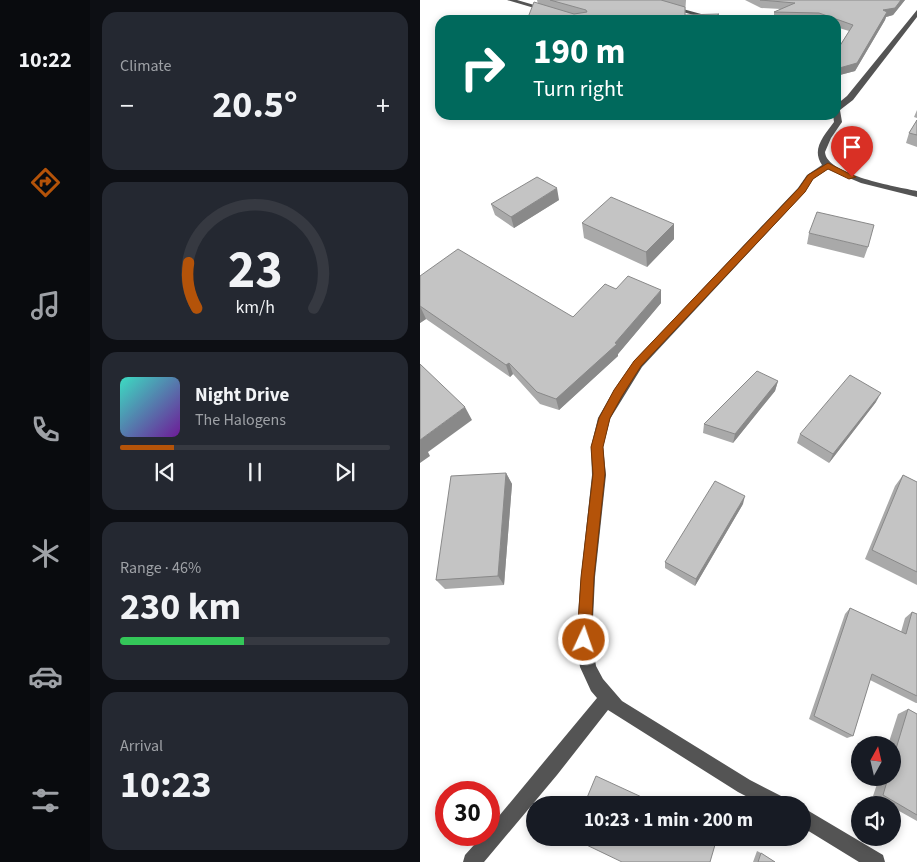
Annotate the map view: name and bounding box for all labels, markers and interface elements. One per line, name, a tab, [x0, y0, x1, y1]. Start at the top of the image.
text: 190 m	[533, 27, 625, 77]
icon: right	[450, 35, 515, 100]
text: 10:22	[18, 44, 72, 76]
text: Climate	[120, 55, 171, 77]
text: Turn right	[533, 73, 623, 105]
text: 20.5°	[212, 78, 298, 132]
text: −	[120, 86, 134, 126]
text: +	[376, 86, 390, 126]
pin	[831, 126, 873, 177]
icon: arrive	[838, 133, 866, 161]
icon: directions	[28, 165, 63, 200]
text: 23	[228, 234, 282, 308]
icon: music	[28, 288, 63, 323]
text: km/h	[235, 295, 275, 320]
text: Night Drive	[195, 382, 289, 409]
text: The Halogens	[195, 409, 286, 431]
icon: phone	[28, 412, 63, 447]
icon: previous	[151, 458, 179, 486]
icon: pause	[241, 458, 269, 486]
icon: next	[331, 458, 359, 486]
icon: climate	[28, 536, 63, 571]
text: Range · 46%	[120, 557, 201, 579]
text: 230 km	[120, 580, 241, 634]
position arrow	[557, 613, 609, 665]
icon: car	[28, 659, 63, 694]
text: Arrival	[120, 735, 163, 757]
north arrow	[851, 736, 901, 786]
map controls	[851, 736, 901, 846]
text: 10:23	[120, 758, 212, 812]
speed limit sign: 30	[435, 781, 500, 846]
icon: filters	[28, 783, 63, 818]
button: sound	[851, 796, 901, 846]
text: 10:23 · 1 min · 200 m	[584, 807, 753, 834]

